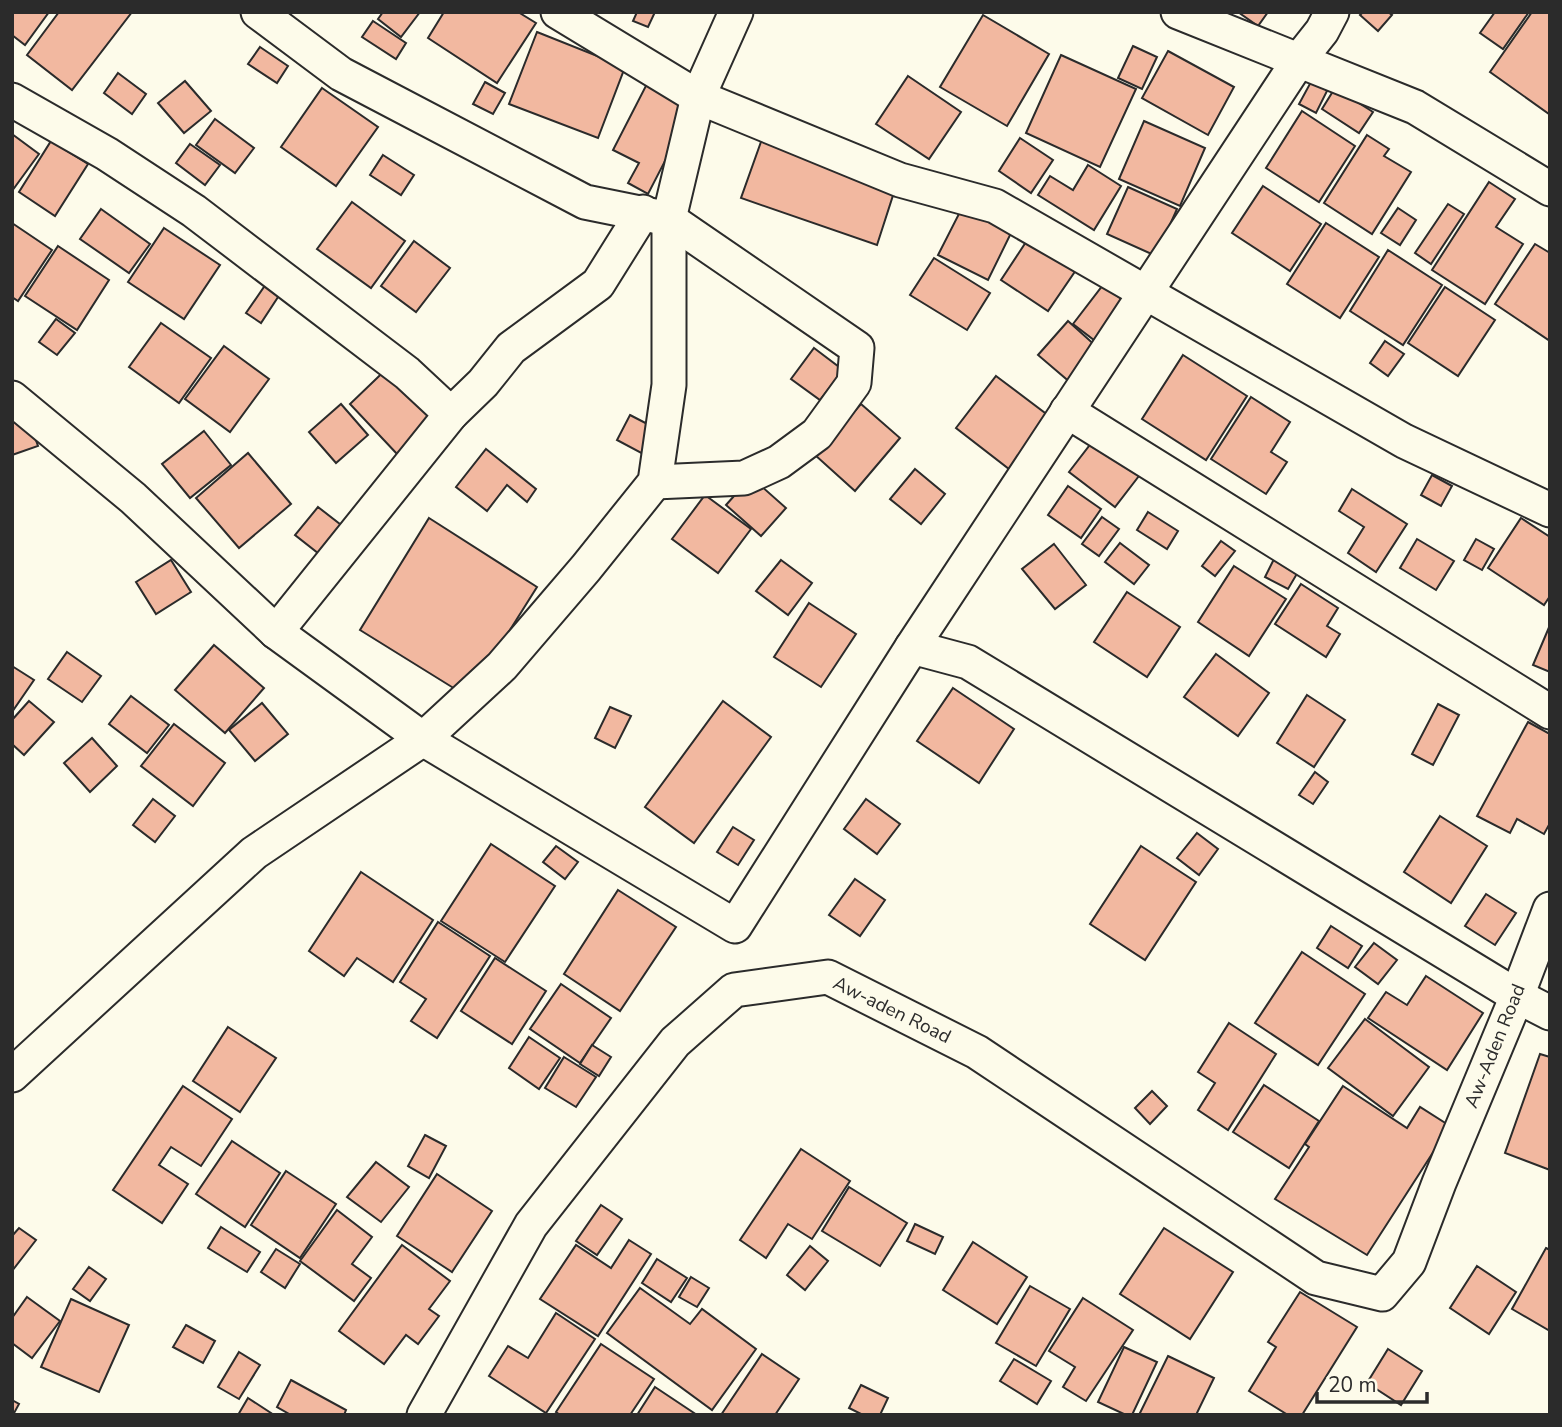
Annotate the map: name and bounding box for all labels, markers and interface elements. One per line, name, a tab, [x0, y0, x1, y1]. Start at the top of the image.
street label: Aw-aden Road	[829, 970, 955, 1050]
street label: Aw-Aden Road	[1458, 980, 1532, 1112]
scale bar	[1317, 1360, 1427, 1404]
text: 20 m	[1328, 1371, 1377, 1399]

